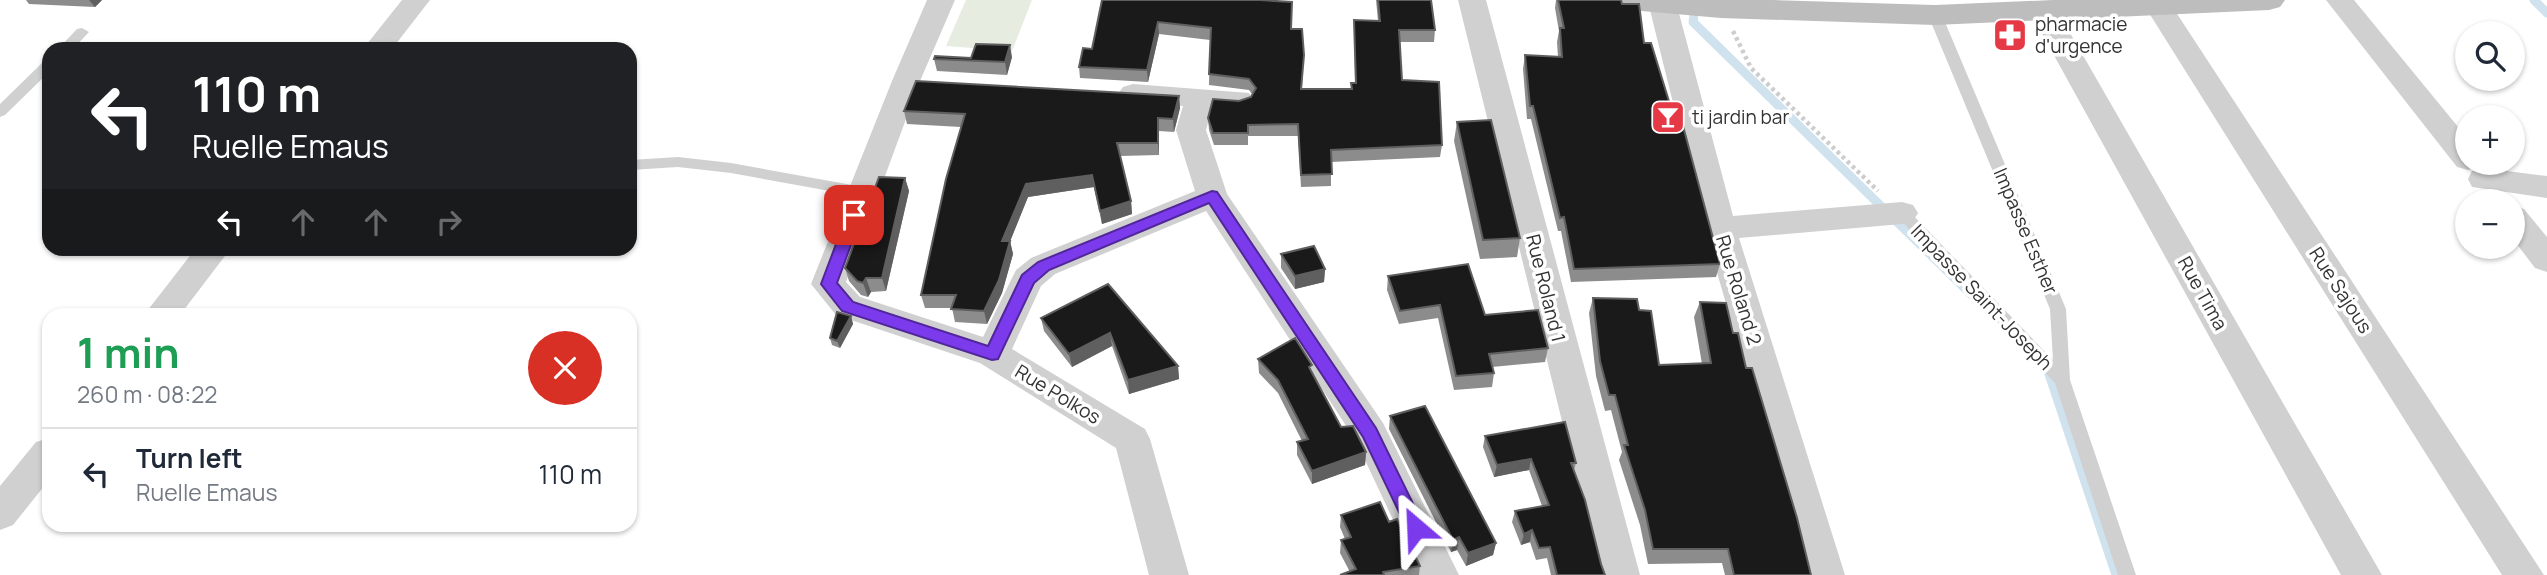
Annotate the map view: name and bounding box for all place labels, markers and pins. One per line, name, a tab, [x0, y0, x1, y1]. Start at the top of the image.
place label: pharmacie d'urgence	[2035, 11, 2127, 59]
pharmacy icon: pharmacie d'urgence	[1991, 16, 2029, 54]
bar icon: ti jardin bar	[1649, 98, 1687, 136]
place label: ti jardin bar	[1692, 104, 1789, 130]
pin	[824, 185, 884, 245]

